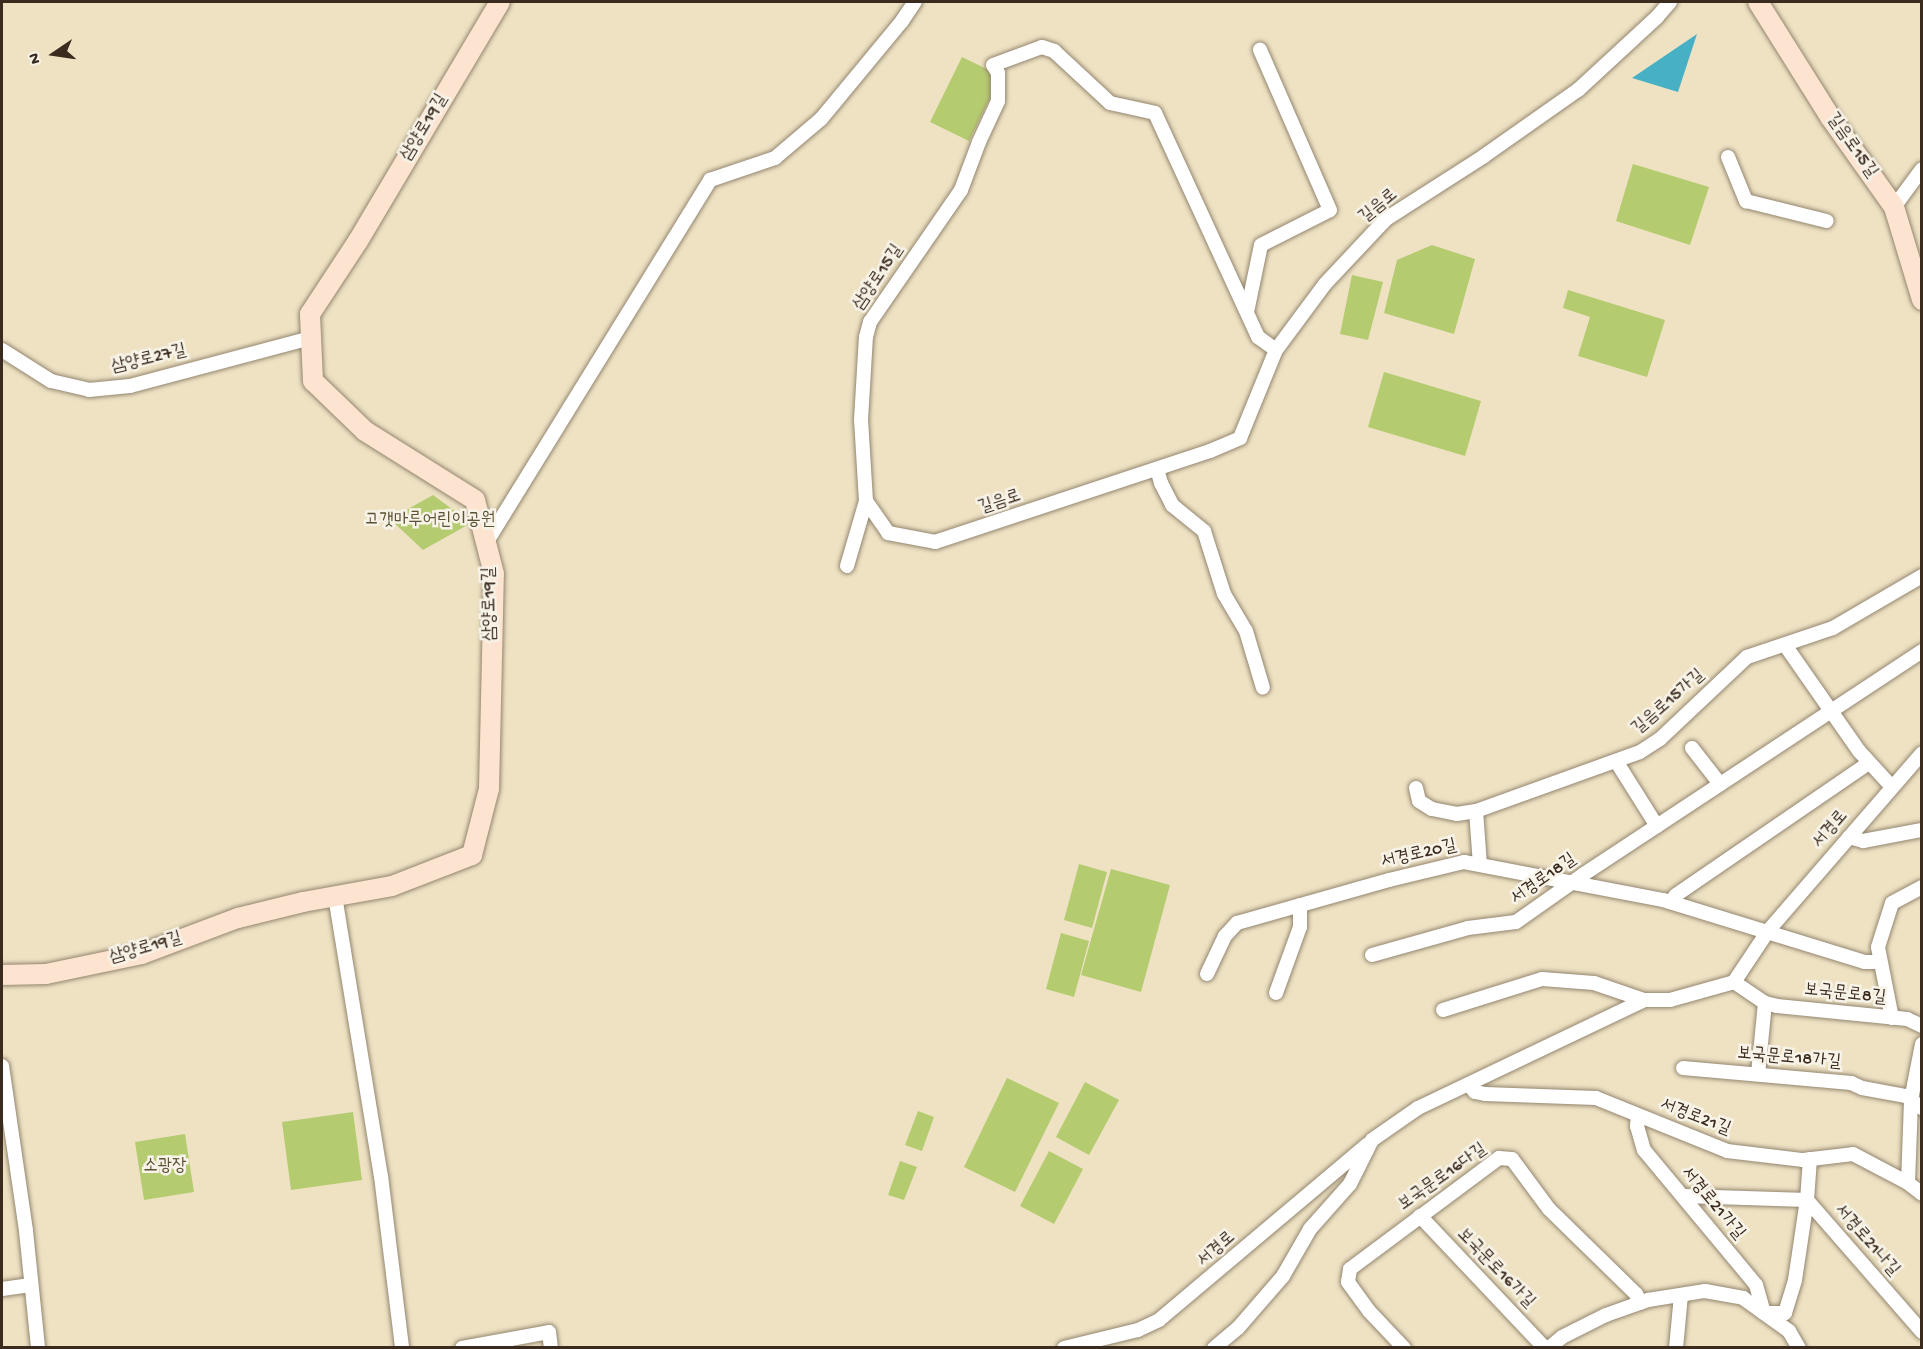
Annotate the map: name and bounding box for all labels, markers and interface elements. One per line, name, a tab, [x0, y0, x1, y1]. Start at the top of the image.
north arrow	[24, 24, 84, 84]
text: N	[26, 51, 46, 65]
street label: 삼양로19길	[397, 91, 453, 165]
street label: 길음로15길	[1821, 109, 1881, 183]
street label: 길음로	[1355, 185, 1403, 229]
street label: 삼양로15길	[849, 241, 909, 315]
street label: 삼양로27길	[109, 341, 189, 379]
street label: 길음로	[976, 486, 1024, 520]
park label: 고갯마루어린이공원	[365, 510, 495, 532]
street label: 삼양로19길	[480, 567, 502, 641]
street label: 길음로15가길	[1628, 666, 1710, 740]
street label: 서경로	[1809, 807, 1853, 853]
street label: 서경로20길	[1379, 836, 1459, 874]
street label: 서경로18길	[1507, 850, 1581, 910]
street label: 삼양로19길	[107, 928, 185, 970]
street label: 보국문로8길	[1803, 980, 1887, 1010]
street label: 보국문로18가길	[1736, 1044, 1842, 1074]
street label: 서경로21길	[1657, 1095, 1733, 1141]
street label: 보국문로16다길	[1394, 1140, 1492, 1216]
park label: 소광장	[143, 1156, 187, 1178]
street label: 서경로21가길	[1675, 1163, 1749, 1245]
street label: 서경로21나길	[1829, 1201, 1903, 1281]
street label: 보국문로16가길	[1451, 1224, 1539, 1314]
street label: 서경로	[1194, 1228, 1240, 1272]

